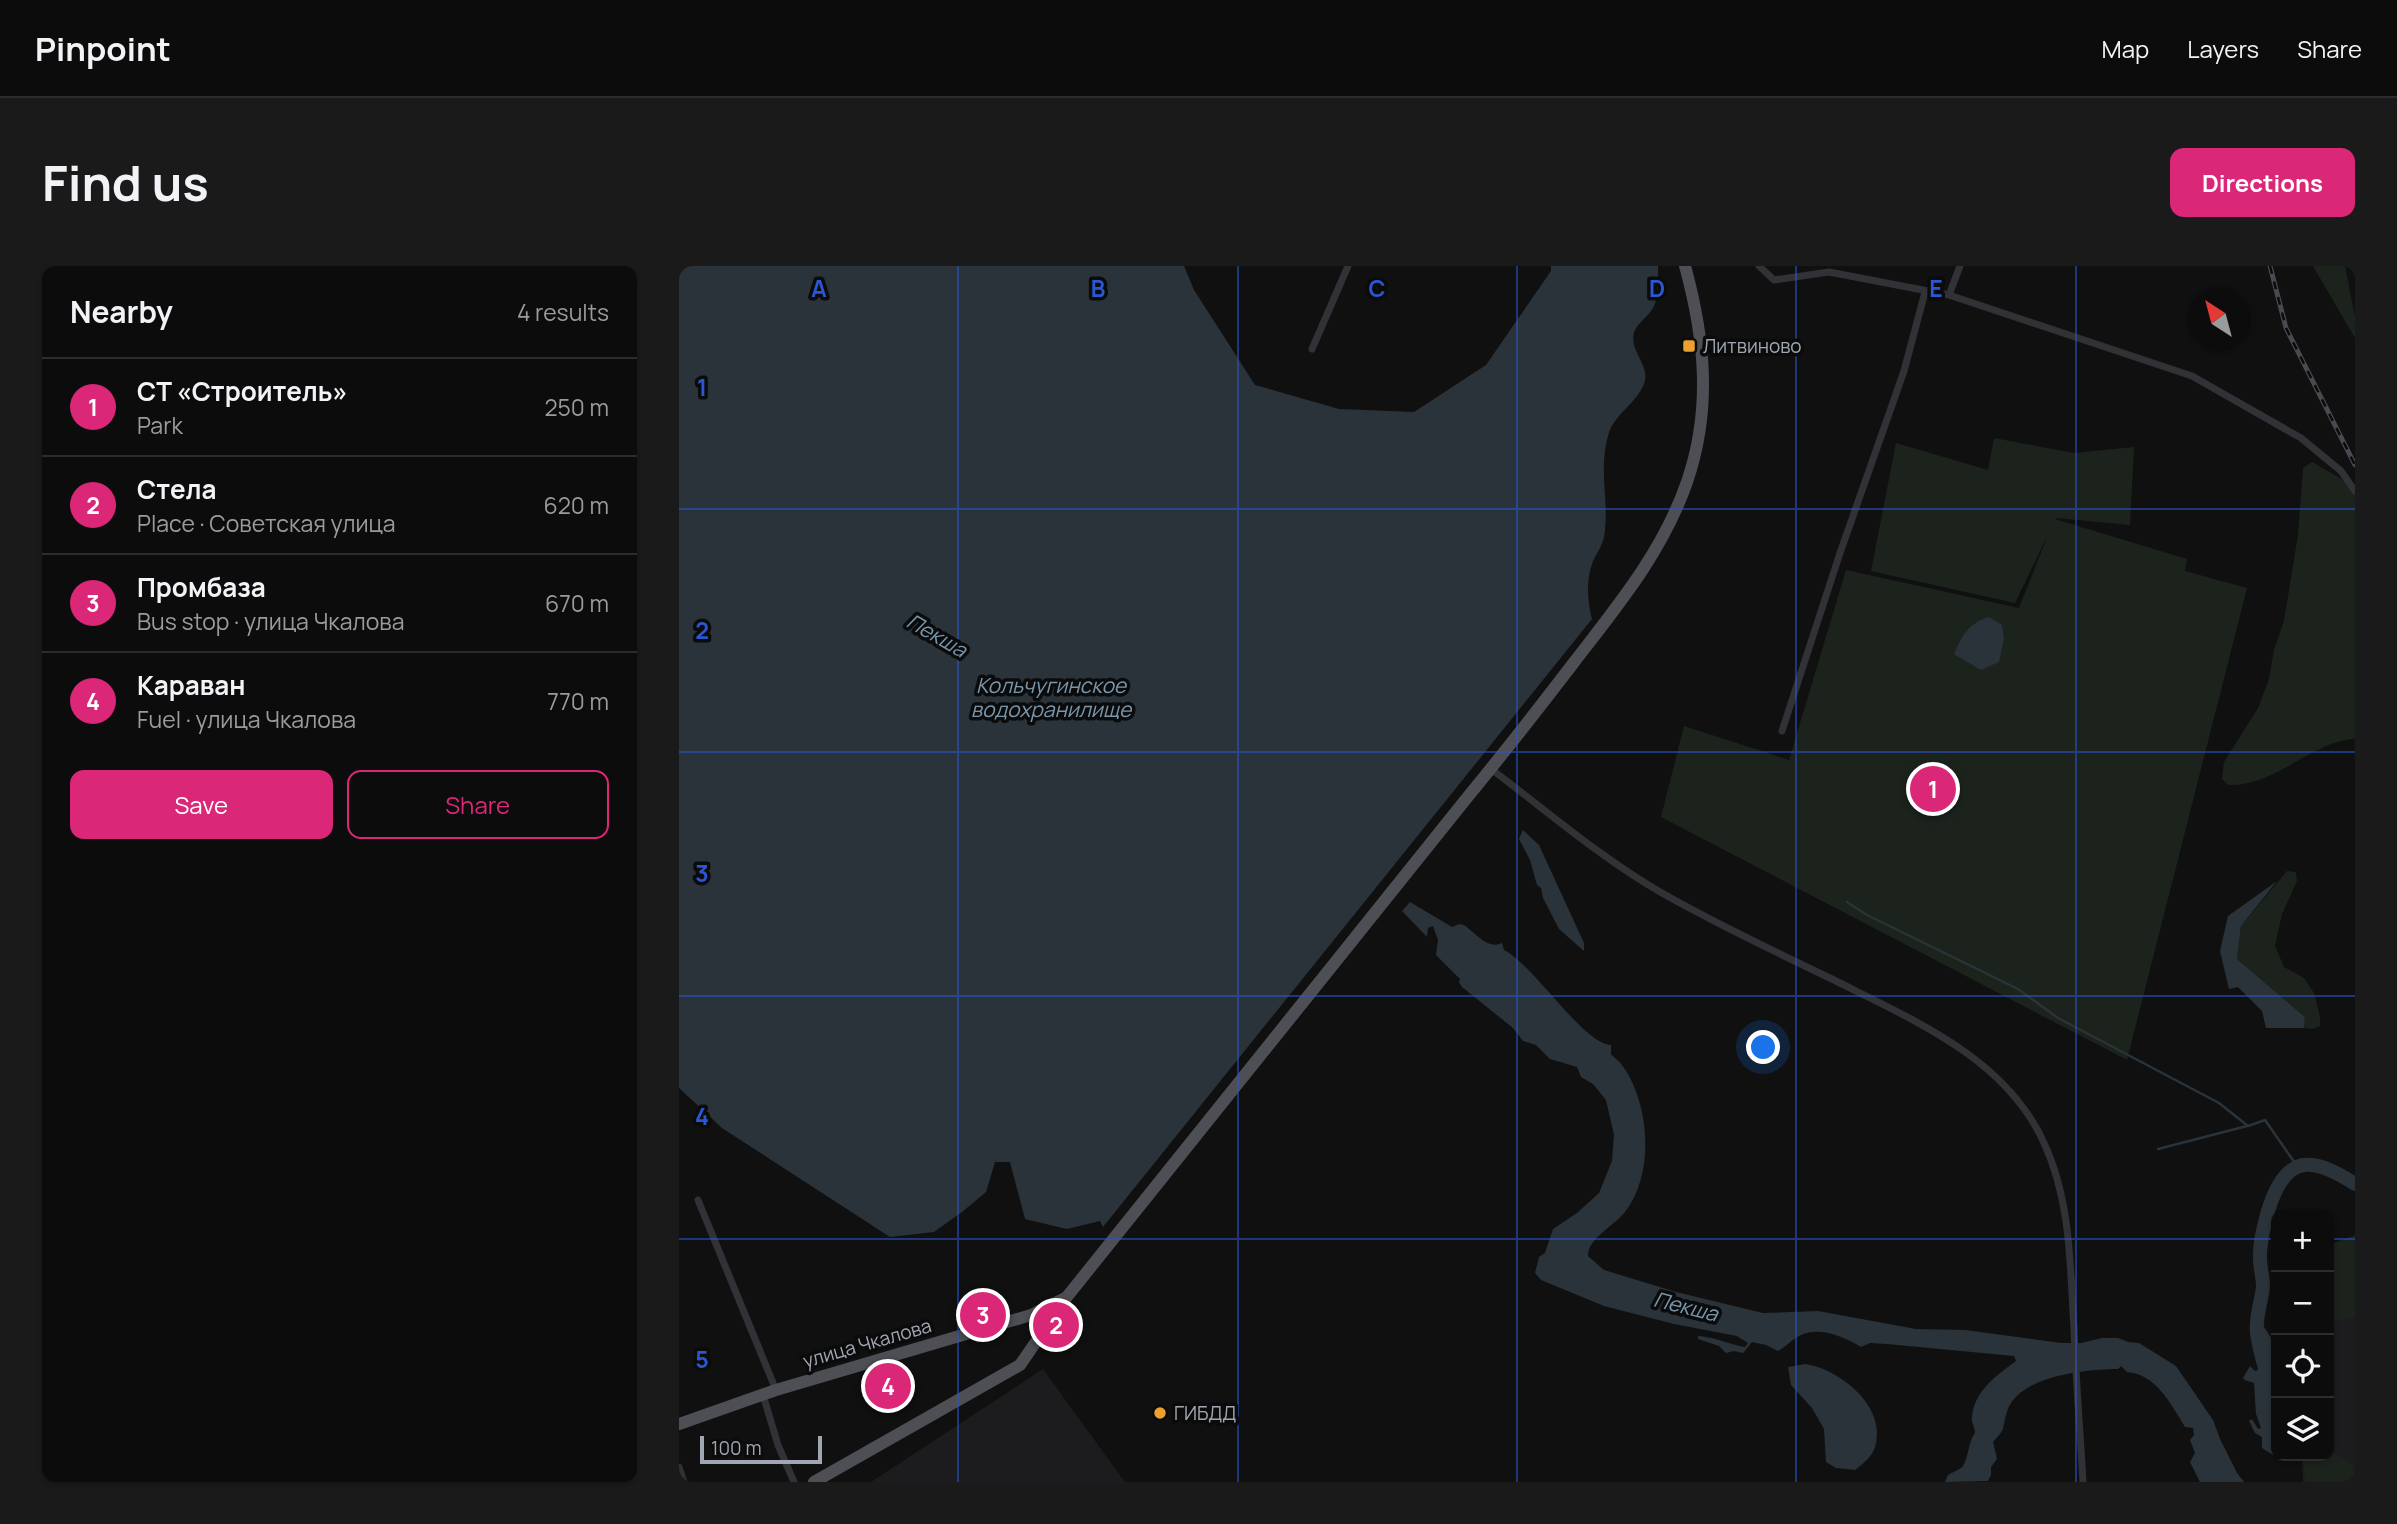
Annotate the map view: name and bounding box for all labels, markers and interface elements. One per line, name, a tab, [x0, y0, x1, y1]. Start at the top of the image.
text: Pinpoint	[35, 26, 171, 71]
text: Map	[2102, 32, 2149, 65]
text: Layers	[2187, 32, 2259, 65]
text: Share	[2297, 32, 2362, 65]
button: Directions	[2170, 148, 2355, 217]
text: Find us	[42, 149, 209, 216]
text: A	[811, 272, 827, 304]
text: B	[1091, 272, 1105, 304]
text: C	[1369, 272, 1386, 304]
text: D	[1649, 272, 1665, 304]
text: E	[1929, 272, 1943, 304]
north arrow	[2187, 287, 2250, 350]
text: Nearby	[70, 291, 173, 332]
text: 4 results	[517, 296, 609, 328]
place label: Литвиново	[1703, 333, 1802, 359]
marker: Литвиново	[1681, 338, 1697, 354]
text: 1	[697, 371, 707, 403]
text: СТ «Строитель»	[137, 373, 348, 409]
text: 1	[88, 391, 98, 423]
text: 250 m	[544, 391, 609, 423]
text: Park	[137, 409, 183, 441]
text: Стела	[137, 471, 216, 507]
text: 2	[86, 489, 100, 521]
text: 620 m	[543, 489, 609, 521]
text: Place · Советская улица	[137, 507, 396, 539]
text: Промбаза	[137, 569, 266, 605]
text: 3	[86, 587, 100, 619]
text: 670 m	[545, 587, 609, 619]
text: Bus stop · улица Чкалова	[137, 605, 404, 637]
water label: Пекша	[902, 607, 973, 664]
text: 2	[695, 614, 709, 646]
text: Караван	[137, 667, 246, 703]
water label: Кольчугинское водохранилище	[971, 671, 1133, 723]
text: 4	[86, 685, 100, 717]
text: 770 m	[547, 685, 609, 717]
text: Fuel · улица Чкалова	[137, 703, 356, 735]
pin: 1	[1910, 763, 1956, 815]
button: Save	[70, 770, 333, 839]
button: Share	[347, 770, 609, 839]
text: 3	[695, 857, 709, 889]
your location	[1746, 1030, 1780, 1064]
text: 4	[695, 1100, 709, 1132]
map controls	[2271, 1209, 2334, 1461]
button: +	[2271, 1209, 2334, 1272]
button: −	[2271, 1272, 2334, 1335]
water label: Пекша	[1651, 1285, 1722, 1328]
pin: 3	[960, 1289, 1006, 1341]
pin: 2	[1033, 1299, 1079, 1351]
street label: улица Чкалова	[800, 1312, 934, 1374]
button: locate	[2271, 1335, 2334, 1398]
text: 5	[695, 1343, 709, 1375]
pin: 4	[865, 1360, 911, 1412]
button: layers	[2271, 1398, 2334, 1461]
place label: ГИБДД	[1174, 1400, 1236, 1426]
marker: ГИБДД	[1152, 1405, 1168, 1421]
scale bar	[700, 1433, 823, 1465]
text: 100 m	[711, 1435, 762, 1461]

